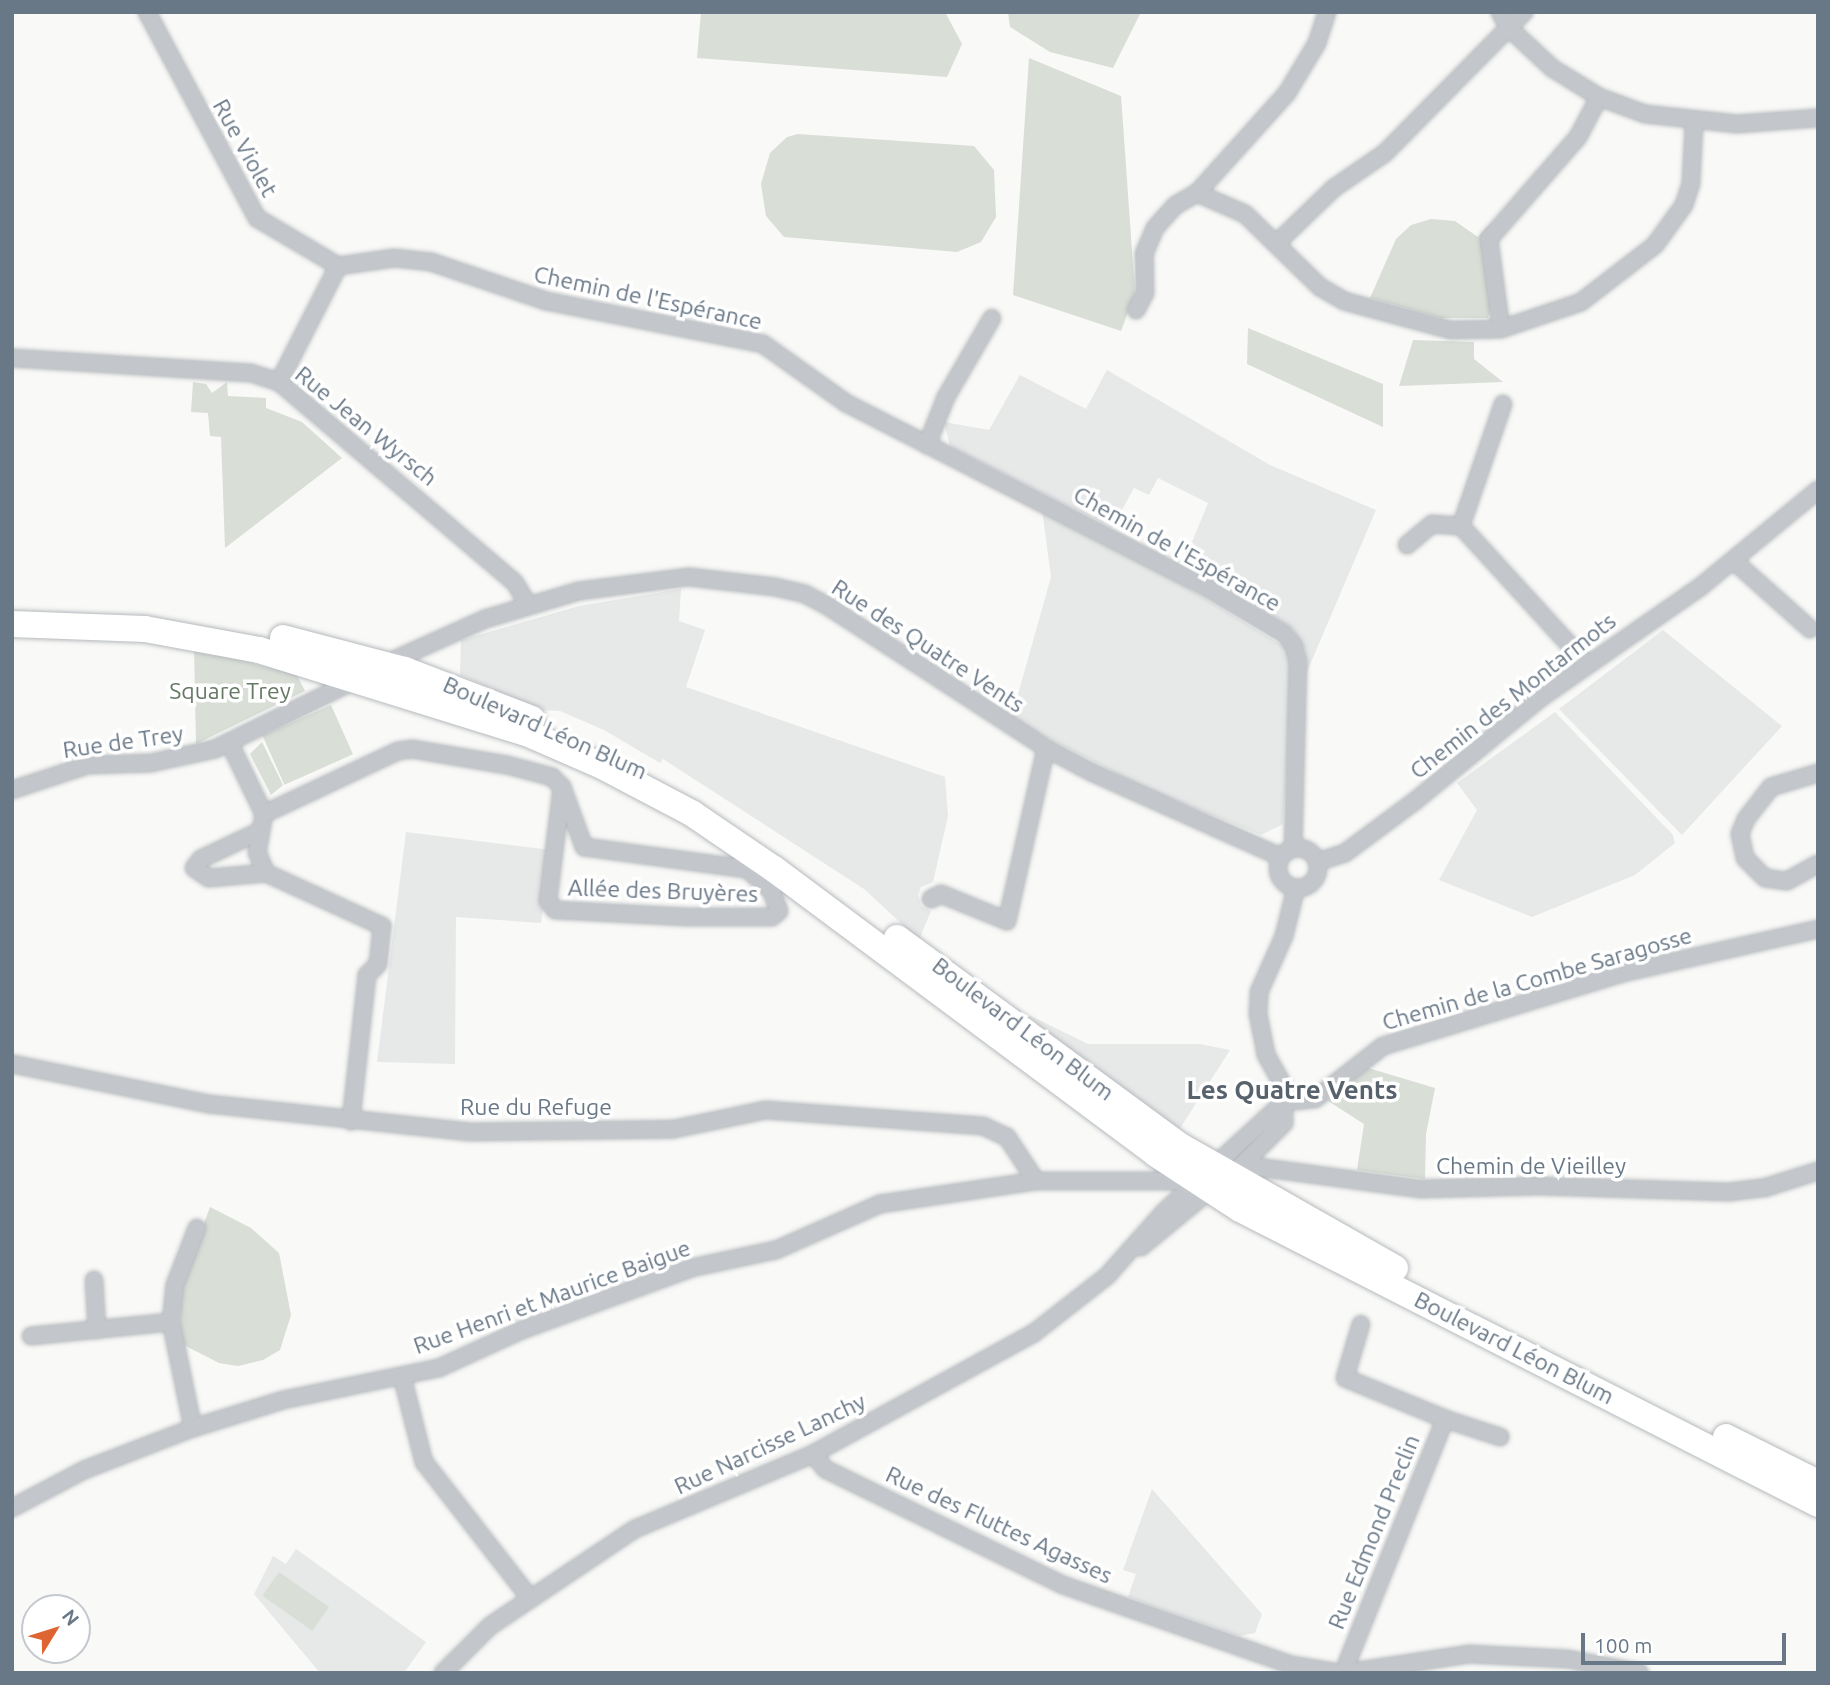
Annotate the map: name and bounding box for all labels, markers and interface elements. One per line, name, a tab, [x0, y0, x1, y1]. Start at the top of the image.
street label: Rue Violet	[207, 94, 283, 202]
street label: Chemin de l'Espérance	[531, 260, 765, 336]
street label: Rue Jean Wyrsch	[289, 360, 443, 492]
street label: Chemin de l'Espérance	[1069, 481, 1285, 617]
street label: Rue des Quatre Vents	[827, 573, 1029, 719]
street label: Chemin des Montarmots	[1405, 607, 1621, 785]
street label: Boulevard Léon Blum	[439, 671, 651, 785]
park label: Square Trey	[169, 677, 291, 705]
street label: Rue de Trey	[61, 720, 185, 764]
street label: Allée des Bruyères	[567, 874, 759, 908]
street label: Chemin de la Combe Saragosse	[1379, 922, 1695, 1036]
street label: Boulevard Léon Blum	[927, 952, 1119, 1106]
district label: Les Quatre Vents	[1187, 1074, 1397, 1106]
street label: Rue du Refuge	[460, 1093, 612, 1121]
street label: Chemin de Vieilley	[1436, 1152, 1626, 1180]
street label: Rue Henri et Maurice Baigue	[410, 1234, 694, 1360]
street label: Boulevard Léon Blum	[1410, 1286, 1618, 1410]
street label: Rue Narcisse Lanchy	[670, 1388, 870, 1500]
street label: Rue Edmond Preclin	[1322, 1431, 1426, 1633]
street label: Rue des Fluttes Agasses	[881, 1460, 1117, 1590]
north arrow	[21, 1594, 91, 1664]
text: N	[58, 1605, 84, 1630]
scale bar	[1585, 1618, 1790, 1662]
text: 100 m	[1594, 1633, 1652, 1657]

